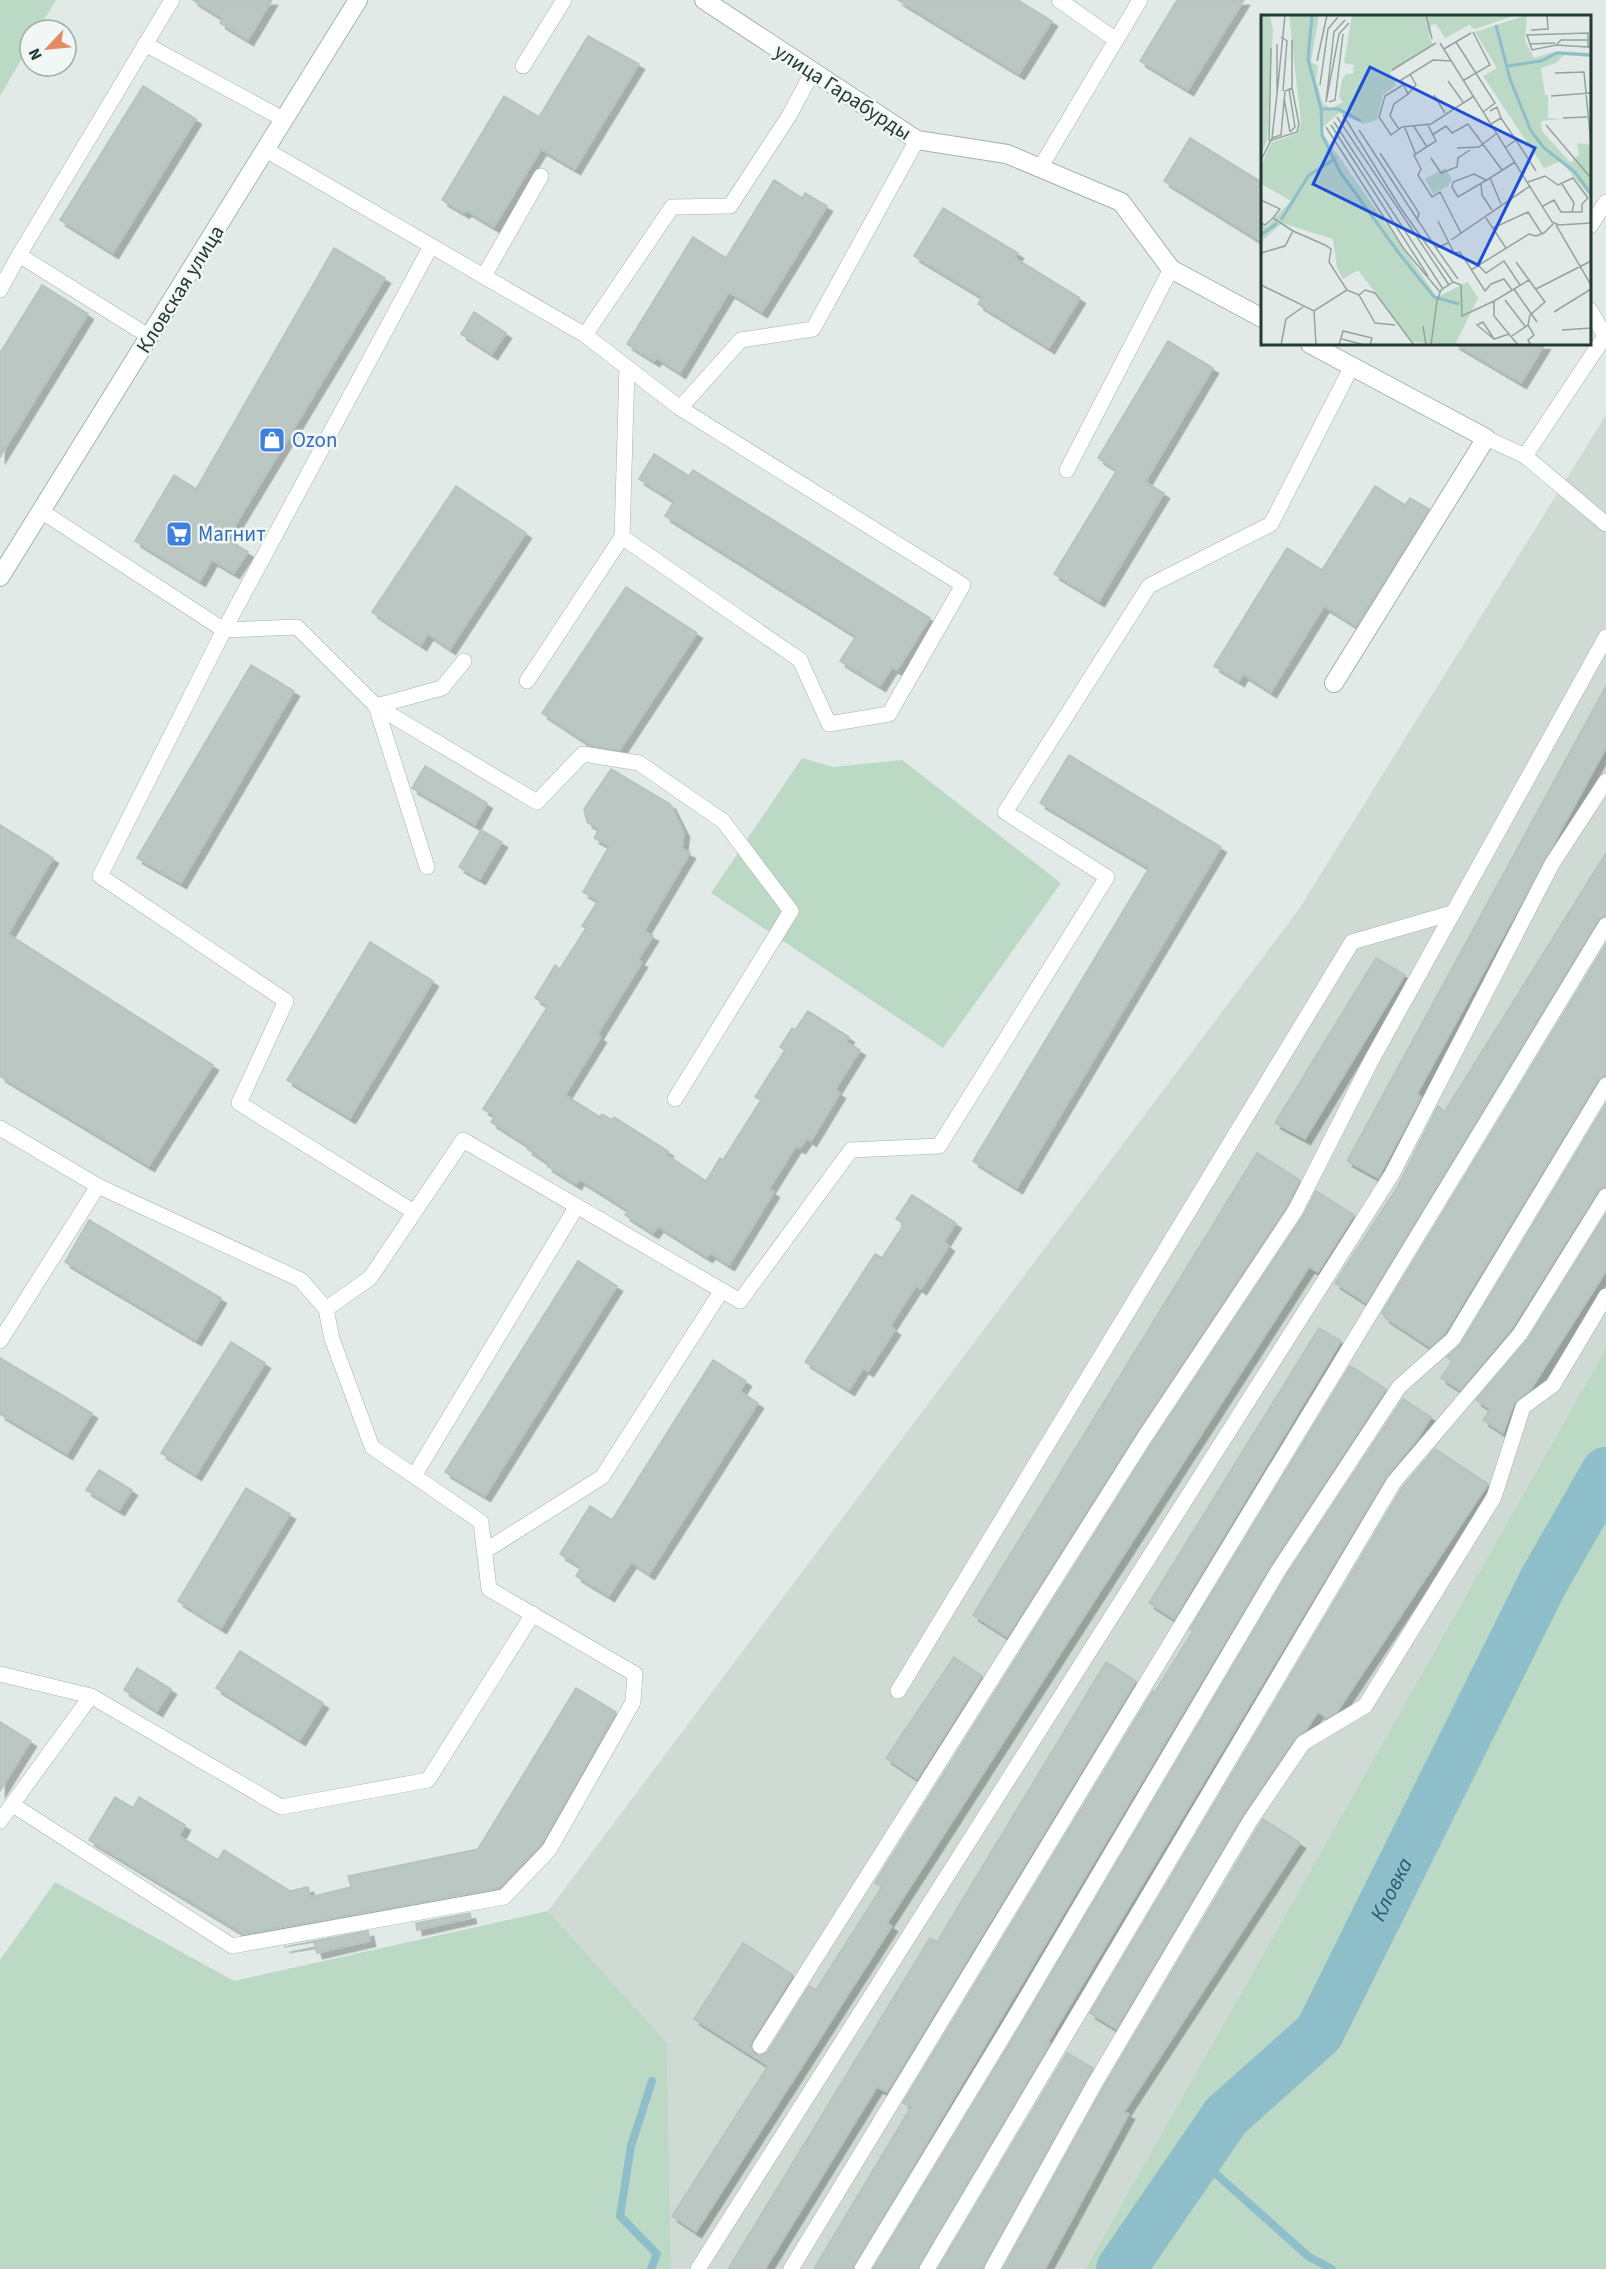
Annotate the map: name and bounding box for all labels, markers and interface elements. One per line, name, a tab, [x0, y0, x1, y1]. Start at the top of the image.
inset map	[1261, 15, 1591, 345]
north arrow	[18, 18, 78, 78]
street label: улица Гарабурды	[768, 36, 918, 148]
text: N	[23, 45, 48, 64]
street label: Кловская улица	[129, 219, 231, 359]
shop icon: Ozon	[257, 425, 287, 455]
place label: Ozon	[292, 425, 337, 455]
supermarket icon: Магнит	[164, 519, 194, 549]
place label: Магнит	[198, 519, 266, 549]
water label: Кловка	[1362, 1852, 1421, 1927]

